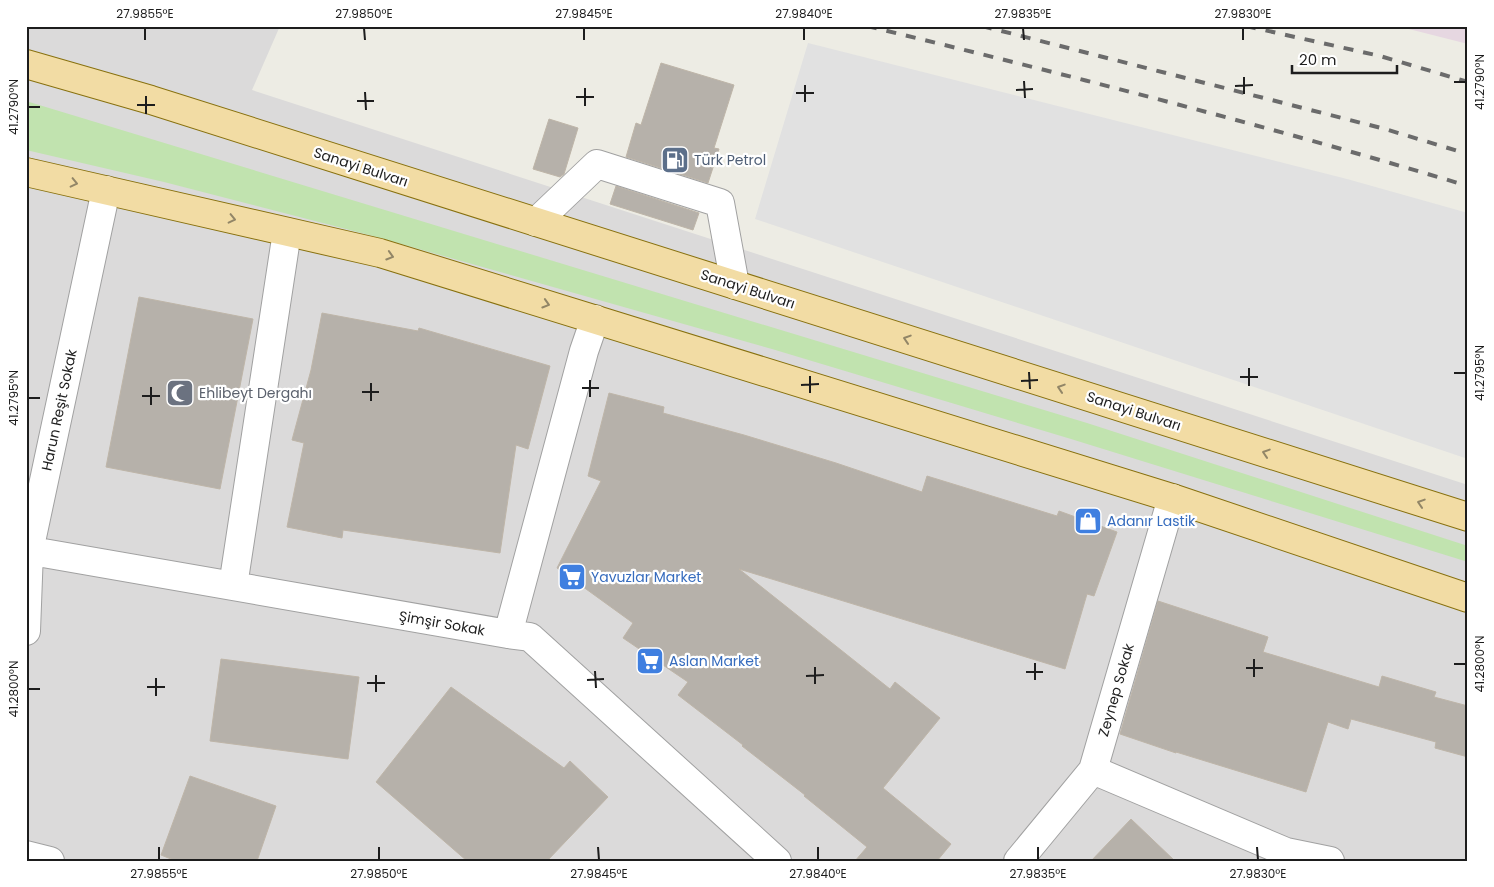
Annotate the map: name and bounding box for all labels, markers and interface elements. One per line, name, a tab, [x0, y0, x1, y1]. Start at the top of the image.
text: 27.9855°E	[116, 5, 174, 22]
text: 27.9850°E	[335, 5, 393, 22]
text: 27.9845°E	[555, 5, 613, 22]
text: 27.9840°E	[775, 5, 833, 22]
text: 27.9835°E	[995, 5, 1051, 22]
text: 27.9830°E	[1215, 5, 1271, 22]
scale bar	[1292, 42, 1396, 74]
text: 20 m	[1299, 49, 1337, 70]
text: 41.2790°N	[1471, 54, 1488, 110]
text: 41.2790°N	[5, 79, 22, 135]
street label: Sanayi Bulvarı	[311, 142, 411, 192]
fuel station icon: Türk Petrol	[660, 145, 690, 175]
place label: Türk Petrol	[694, 150, 766, 170]
one-way arrow	[69, 177, 78, 187]
one-way arrow	[228, 213, 237, 224]
one-way arrow	[386, 250, 394, 260]
street label: Sanayi Bulvarı	[698, 264, 798, 314]
one-way arrow	[541, 298, 549, 308]
one-way arrow	[903, 335, 911, 345]
text: 41.2795°N	[1471, 345, 1488, 401]
street label: Harun Reşit Sokak	[36, 347, 82, 473]
text: 41.2795°N	[5, 370, 22, 426]
mosque icon: Ehlibeyt Dergahı	[165, 378, 195, 408]
place label: Ehlibeyt Dergahı	[199, 383, 312, 403]
one-way arrow	[1058, 384, 1066, 394]
street label: Sanayi Bulvarı	[1084, 386, 1184, 436]
one-way arrow	[1263, 449, 1271, 459]
one-way arrow	[1418, 498, 1426, 508]
shop icon: Adanır Lastik	[1073, 506, 1103, 536]
place label: Adanır Lastik	[1107, 511, 1196, 531]
supermarket icon: Yavuzlar Market	[557, 562, 587, 592]
place label: Yavuzlar Market	[591, 567, 701, 587]
street label: Şimşir Sokak	[397, 606, 487, 641]
text: 41.2800°N	[1471, 636, 1488, 692]
street label: Zeynep Sokak	[1093, 640, 1139, 739]
supermarket icon: Aslan Market	[635, 646, 665, 676]
place label: Aslan Market	[669, 651, 759, 671]
text: 41.2800°N	[5, 661, 22, 717]
text: 27.9855°E	[130, 865, 188, 882]
text: 27.9850°E	[350, 865, 408, 882]
text: 27.9845°E	[570, 865, 628, 882]
text: 27.9840°E	[789, 865, 847, 882]
text: 27.9835°E	[1010, 865, 1066, 882]
text: 27.9830°E	[1230, 865, 1286, 882]

